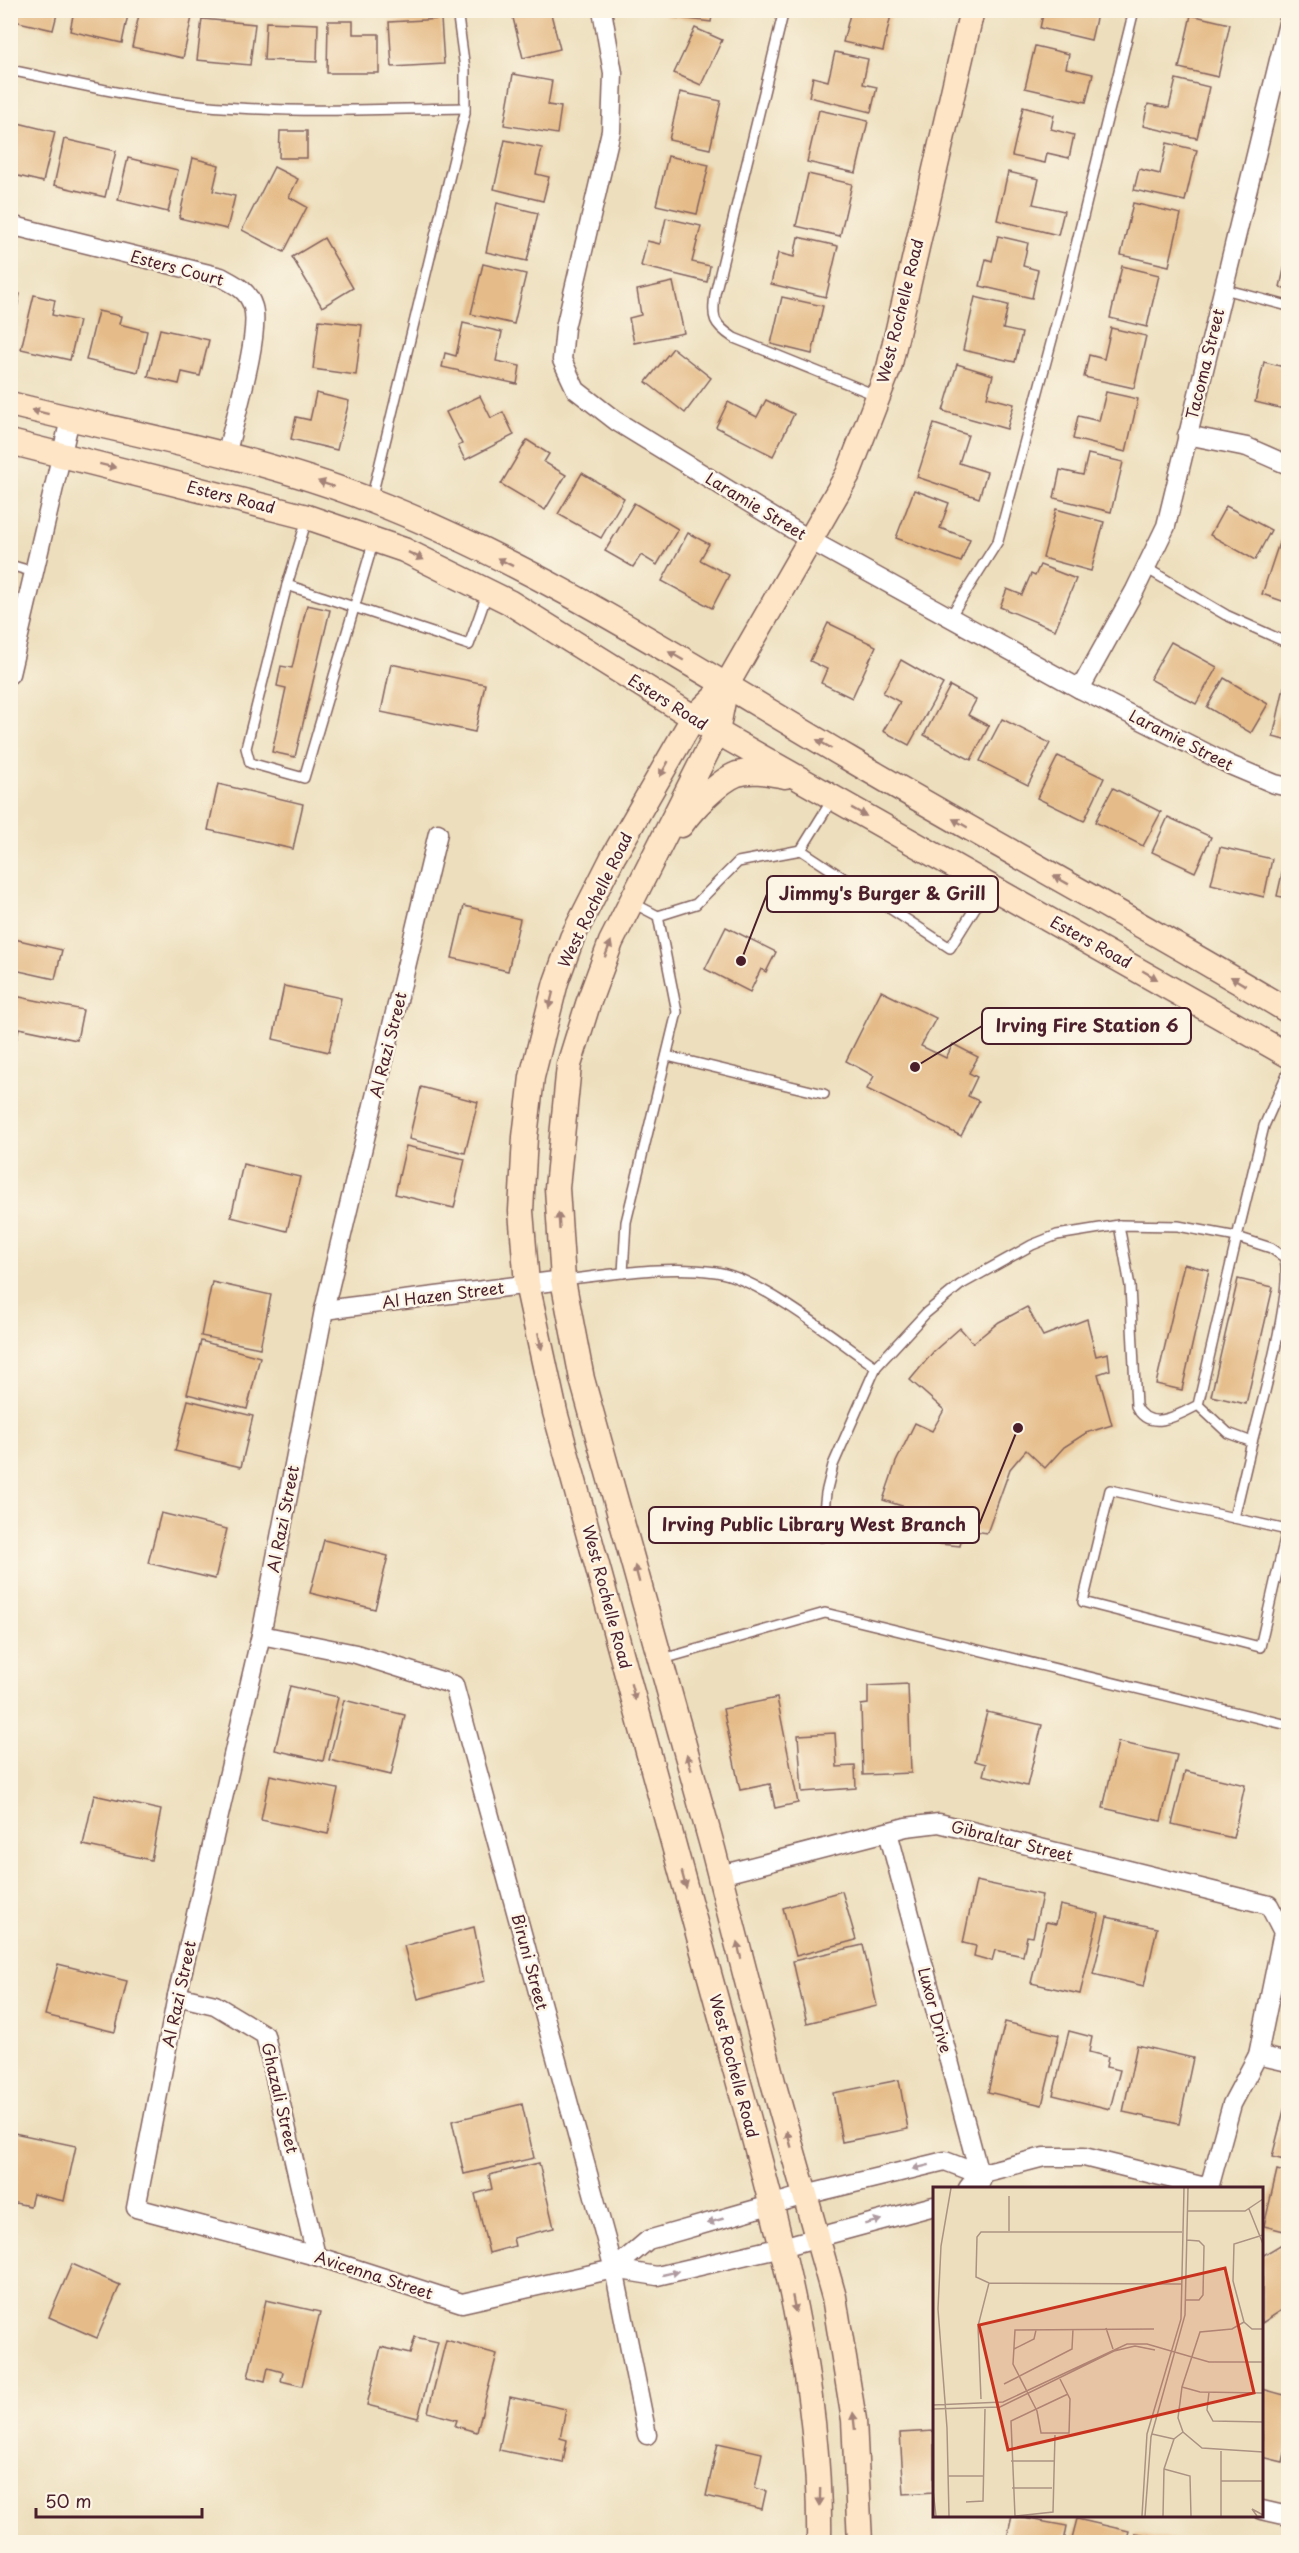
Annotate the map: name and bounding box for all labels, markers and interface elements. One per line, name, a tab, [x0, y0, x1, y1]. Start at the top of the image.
street label: West Rochelle Road	[869, 236, 929, 386]
street label: Esters Court	[128, 243, 227, 291]
street label: Tacoma Street	[1179, 305, 1230, 422]
one-way arrow	[31, 406, 49, 416]
one-way arrow	[99, 462, 117, 472]
street label: Laramie Street	[702, 466, 811, 545]
street label: Esters Road	[185, 473, 278, 519]
one-way arrow	[317, 479, 335, 489]
one-way arrow	[407, 551, 424, 561]
one-way arrow	[496, 557, 514, 567]
one-way arrow	[667, 652, 684, 662]
street label: Esters Road	[624, 667, 713, 735]
street label: Laramie Street	[1125, 703, 1238, 776]
one-way arrow	[816, 739, 832, 750]
one-way arrow	[659, 761, 669, 778]
one-way arrow	[851, 807, 868, 817]
one-way arrow	[951, 818, 968, 828]
street label: West Rochelle Road	[551, 828, 637, 971]
one-way arrow	[1052, 875, 1069, 885]
callout: Jimmy's Burger & Grill	[767, 876, 998, 912]
text: Jimmy's Burger & Grill	[779, 879, 985, 906]
street label: Esters Road	[1046, 909, 1137, 973]
one-way arrow	[603, 940, 613, 958]
one-way arrow	[1142, 970, 1159, 980]
one-way arrow	[1230, 976, 1246, 987]
street label: Al Razi Street	[362, 989, 412, 1100]
one-way arrow	[546, 990, 556, 1009]
callout: Irving Fire Station 6	[982, 1008, 1191, 1044]
text: Irving Fire Station 6	[996, 1011, 1179, 1038]
one-way arrow	[555, 1212, 564, 1231]
street label: Al Hazen Street	[380, 1275, 506, 1313]
one-way arrow	[536, 1332, 545, 1351]
street label: Al Razi Street	[260, 1463, 304, 1574]
callout: Irving Public Library West Branch	[649, 1507, 979, 1543]
text: Irving Public Library West Branch	[662, 1510, 966, 1537]
street label: West Rochelle Road	[577, 1522, 639, 1671]
one-way arrow	[631, 1565, 641, 1583]
one-way arrow	[629, 1683, 638, 1701]
one-way arrow	[684, 1753, 693, 1771]
street label: Gibraltar Street	[949, 1813, 1076, 1867]
one-way arrow	[680, 1871, 689, 1889]
street label: Biruni Street	[507, 1911, 555, 2013]
street label: Al Razi Street	[155, 1938, 201, 2049]
one-way arrow	[734, 1941, 744, 1959]
street label: Luxor Drive	[913, 1964, 959, 2055]
street label: West Rochelle Road	[704, 1991, 766, 2140]
street label: Ghazali Street	[257, 2040, 305, 2156]
one-way arrow	[784, 2130, 793, 2148]
one-way arrow	[912, 2162, 930, 2172]
inset map	[933, 2187, 1263, 2517]
one-way arrow	[706, 2217, 724, 2226]
one-way arrow	[865, 2217, 883, 2226]
street label: Avicenna Street	[312, 2244, 437, 2305]
one-way arrow	[662, 2268, 681, 2277]
one-way arrow	[790, 2295, 799, 2314]
one-way arrow	[849, 2412, 858, 2431]
scale bar	[36, 2481, 202, 2519]
text: 50 m	[45, 2487, 92, 2514]
one-way arrow	[815, 2488, 825, 2507]

